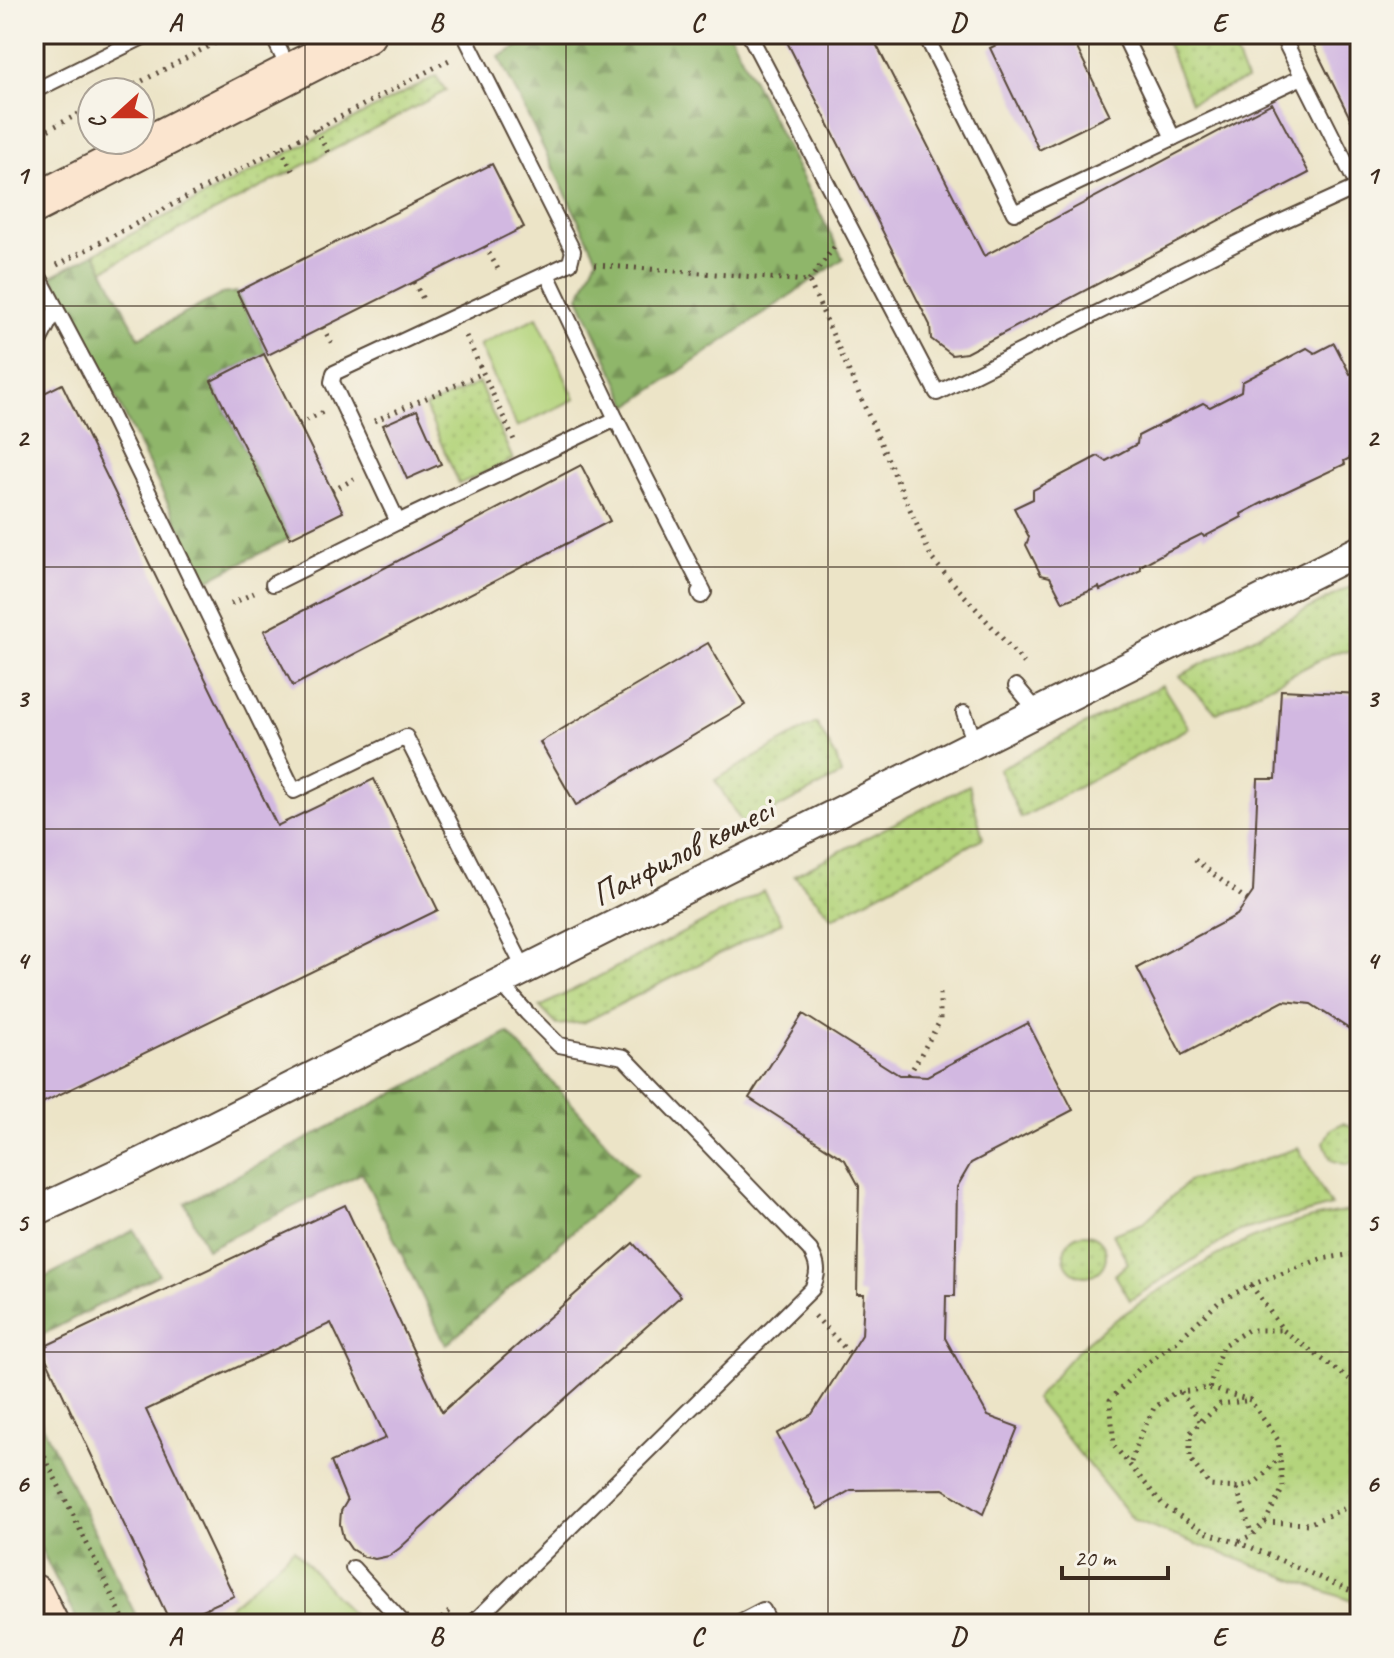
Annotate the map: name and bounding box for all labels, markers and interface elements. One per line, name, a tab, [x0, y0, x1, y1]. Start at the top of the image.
text: A	[168, 6, 183, 39]
text: B	[429, 6, 445, 39]
text: C	[691, 6, 707, 39]
text: D	[950, 6, 968, 39]
text: E	[1212, 6, 1230, 39]
north arrow	[76, 76, 156, 156]
text: С	[82, 110, 113, 133]
text: 1	[16, 159, 31, 192]
text: 1	[1366, 159, 1381, 192]
text: 2	[16, 421, 30, 454]
text: 2	[1366, 421, 1380, 454]
text: 3	[16, 682, 30, 715]
text: 3	[1366, 682, 1380, 715]
street label: Панфилов көшесі	[584, 786, 784, 916]
text: 4	[16, 944, 31, 977]
text: 4	[1366, 944, 1381, 977]
text: 5	[16, 1206, 30, 1239]
text: 5	[1366, 1206, 1380, 1239]
text: 6	[16, 1467, 30, 1500]
text: 6	[1366, 1467, 1380, 1500]
scale bar	[1062, 1530, 1168, 1580]
text: 20 m	[1074, 1543, 1117, 1573]
text: A	[168, 1620, 183, 1653]
text: B	[429, 1620, 445, 1653]
text: C	[691, 1620, 707, 1653]
text: D	[950, 1620, 968, 1653]
text: E	[1212, 1620, 1230, 1653]

